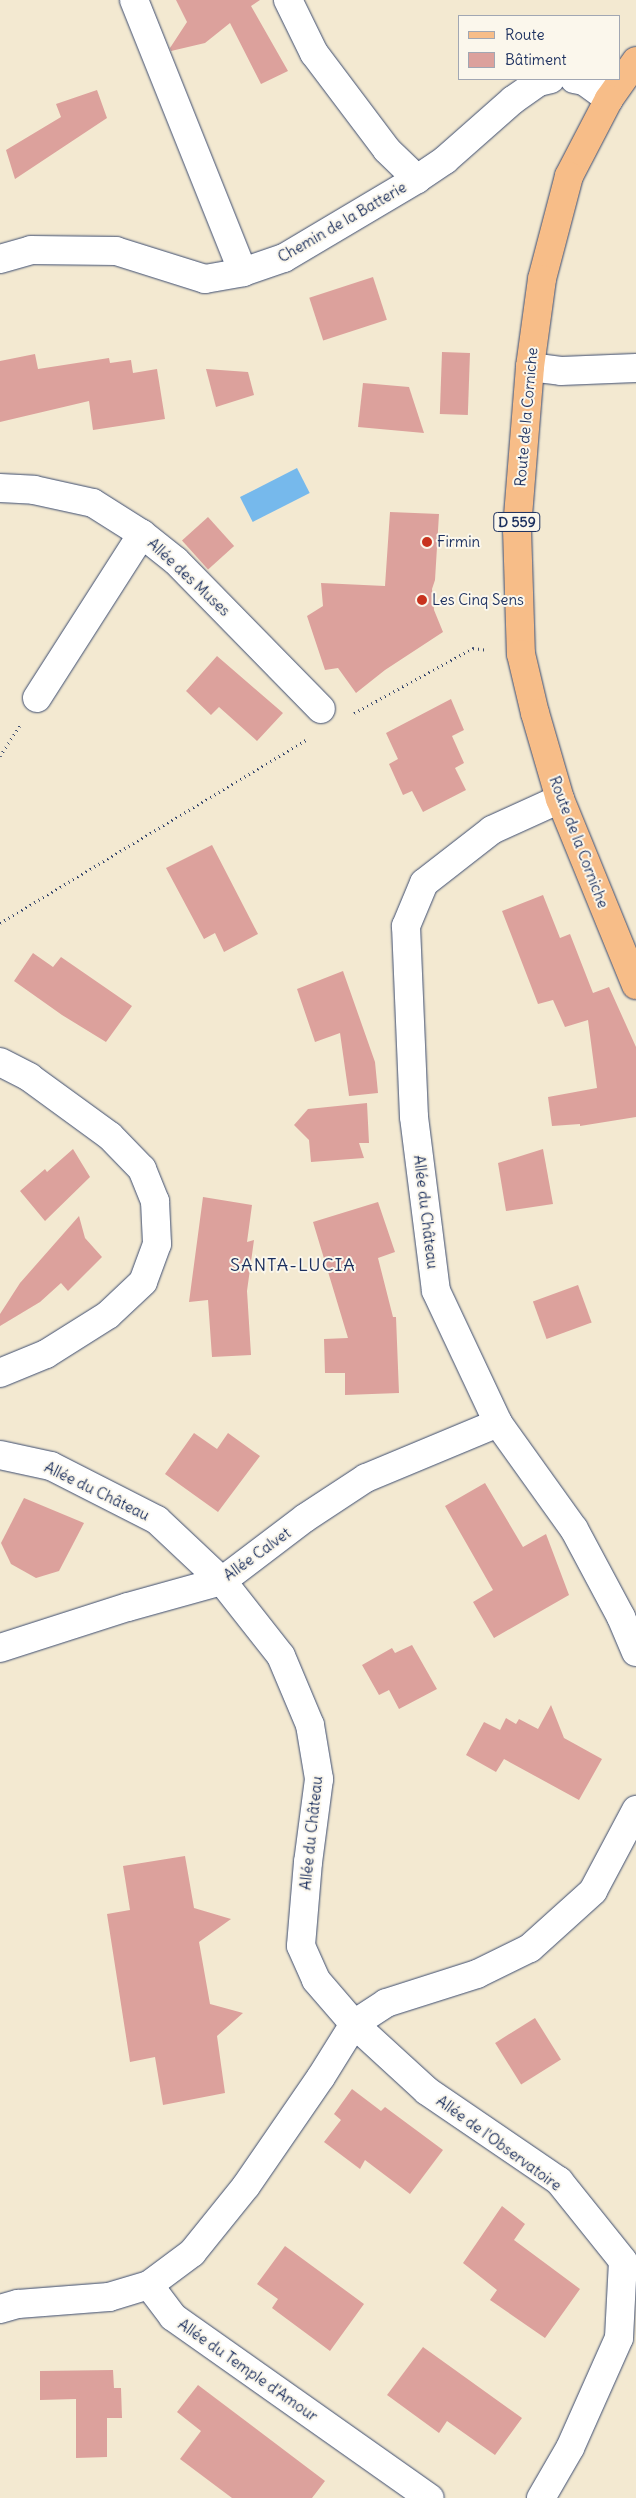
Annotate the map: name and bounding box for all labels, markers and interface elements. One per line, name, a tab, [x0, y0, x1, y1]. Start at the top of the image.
legend	[458, 15, 621, 80]
text: Route	[505, 25, 545, 44]
text: Bâtiment	[505, 50, 567, 69]
street label: Chemin de la Batterie	[275, 178, 409, 266]
street label: Route de la Corniche	[511, 347, 541, 487]
road number: D 559	[493, 511, 541, 534]
place label: Firmin	[437, 533, 480, 551]
street label: Allée des Muses	[144, 534, 234, 620]
marker: Firmin	[421, 536, 433, 548]
place label: Les Cinq Sens	[432, 591, 524, 609]
marker: Les Cinq Sens	[416, 594, 428, 606]
street label: Route de la Corniche	[546, 774, 612, 910]
street label: Allée du Château	[410, 1154, 442, 1270]
district label: SANTA-LUCIA	[229, 1254, 357, 1276]
street label: Allée du Château	[42, 1458, 152, 1524]
street label: Allée Calvet	[220, 1524, 294, 1584]
street label: Allée du Château	[296, 1775, 326, 1891]
street label: Allée de l'Observatoire	[433, 2092, 565, 2194]
street label: Allée du Temple d'Amour	[175, 2315, 321, 2425]

